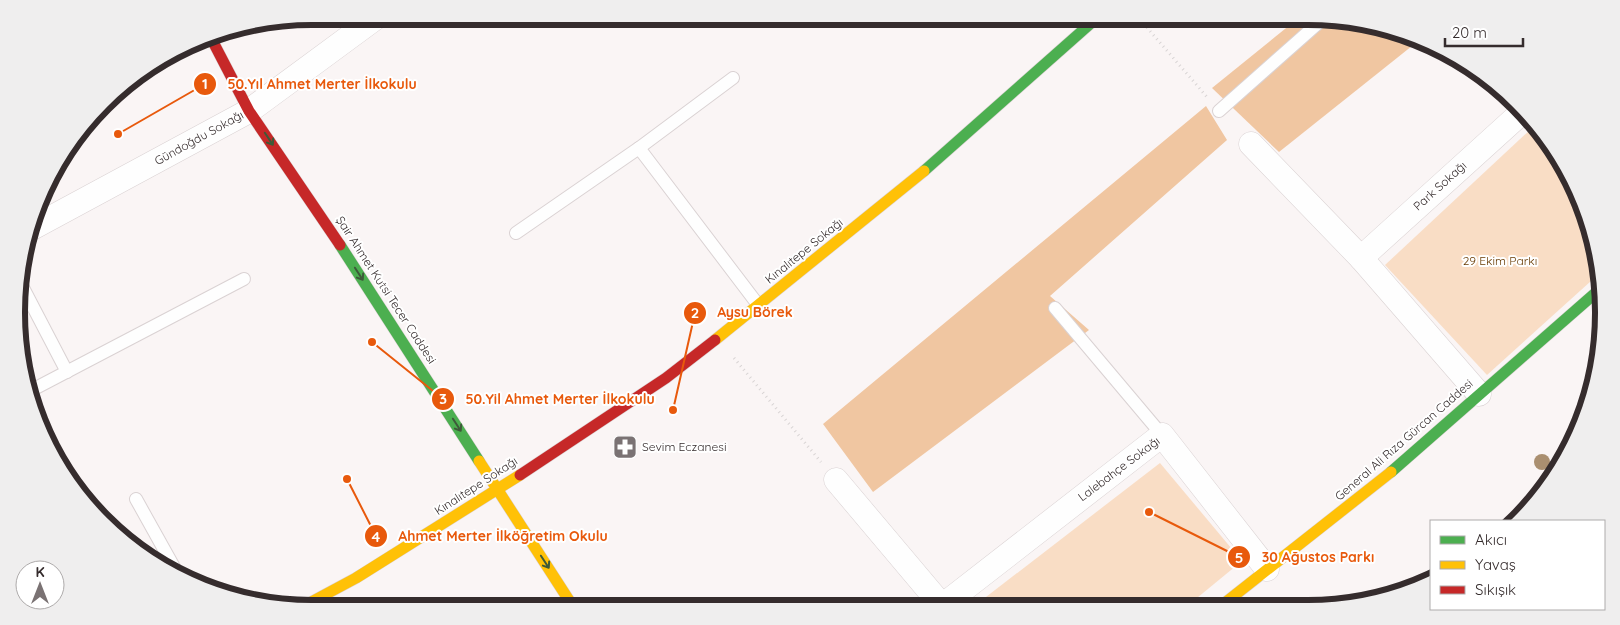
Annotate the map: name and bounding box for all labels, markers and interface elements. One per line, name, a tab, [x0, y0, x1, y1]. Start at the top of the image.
scale bar	[1445, 15, 1522, 47]
text: 20 m	[1452, 23, 1487, 42]
callout: 50.Yıl Ahmet Merter İlkokulu	[193, 69, 427, 98]
text: 1	[202, 74, 208, 93]
text: 50.Yıl Ahmet Merter İlkokulu	[227, 75, 417, 93]
street label: Gündoğdu Sokağı	[152, 107, 246, 168]
one-way arrow	[263, 132, 274, 146]
street label: Park Sokağı	[1410, 158, 1469, 213]
street label: Şair Ahmet Kutsi Tecer Caddesi	[333, 213, 440, 366]
street label: Kınalıtepe Sokağı	[762, 215, 846, 287]
park label: 29 Ekim Parkı	[1463, 253, 1537, 268]
one-way arrow	[354, 267, 364, 281]
callout: Aysu Börek	[683, 298, 803, 327]
text: 2	[691, 303, 699, 322]
text: Aysu Börek	[717, 303, 793, 321]
street label: General Ali Rıza Gürcan Caddesi	[1332, 376, 1476, 504]
callout: 50.Yil Ahmet Merter İlkokulu	[430, 384, 664, 413]
text: 3	[439, 389, 447, 408]
text: 50.Yil Ahmet Merter İlkokulu	[465, 390, 655, 408]
one-way arrow	[452, 418, 462, 432]
street label: Lalebahçe Sokağı	[1075, 433, 1163, 504]
pharmacy icon: Sevim Eczanesi	[612, 434, 638, 460]
place label: Sevim Eczanesi	[642, 439, 727, 454]
street label: Kınalıtepe Sokağı	[431, 453, 520, 518]
legend	[1430, 520, 1605, 610]
callout: Ahmet Merter İlköğretim Okulu	[363, 522, 618, 551]
text: 4	[372, 527, 381, 546]
text: Ahmet Merter İlköğretim Okulu	[398, 527, 608, 545]
text: Akıcı	[1475, 530, 1507, 549]
callout: 30 Ağustos Parkı	[1226, 543, 1384, 572]
text: 5	[1235, 548, 1243, 567]
text: 30 Ağustos Parkı	[1262, 548, 1374, 566]
one-way arrow	[540, 555, 550, 569]
text: Yavaş	[1475, 555, 1516, 574]
north arrow	[15, 560, 65, 610]
text: K	[35, 563, 45, 581]
text: Sıkışık	[1475, 580, 1516, 599]

